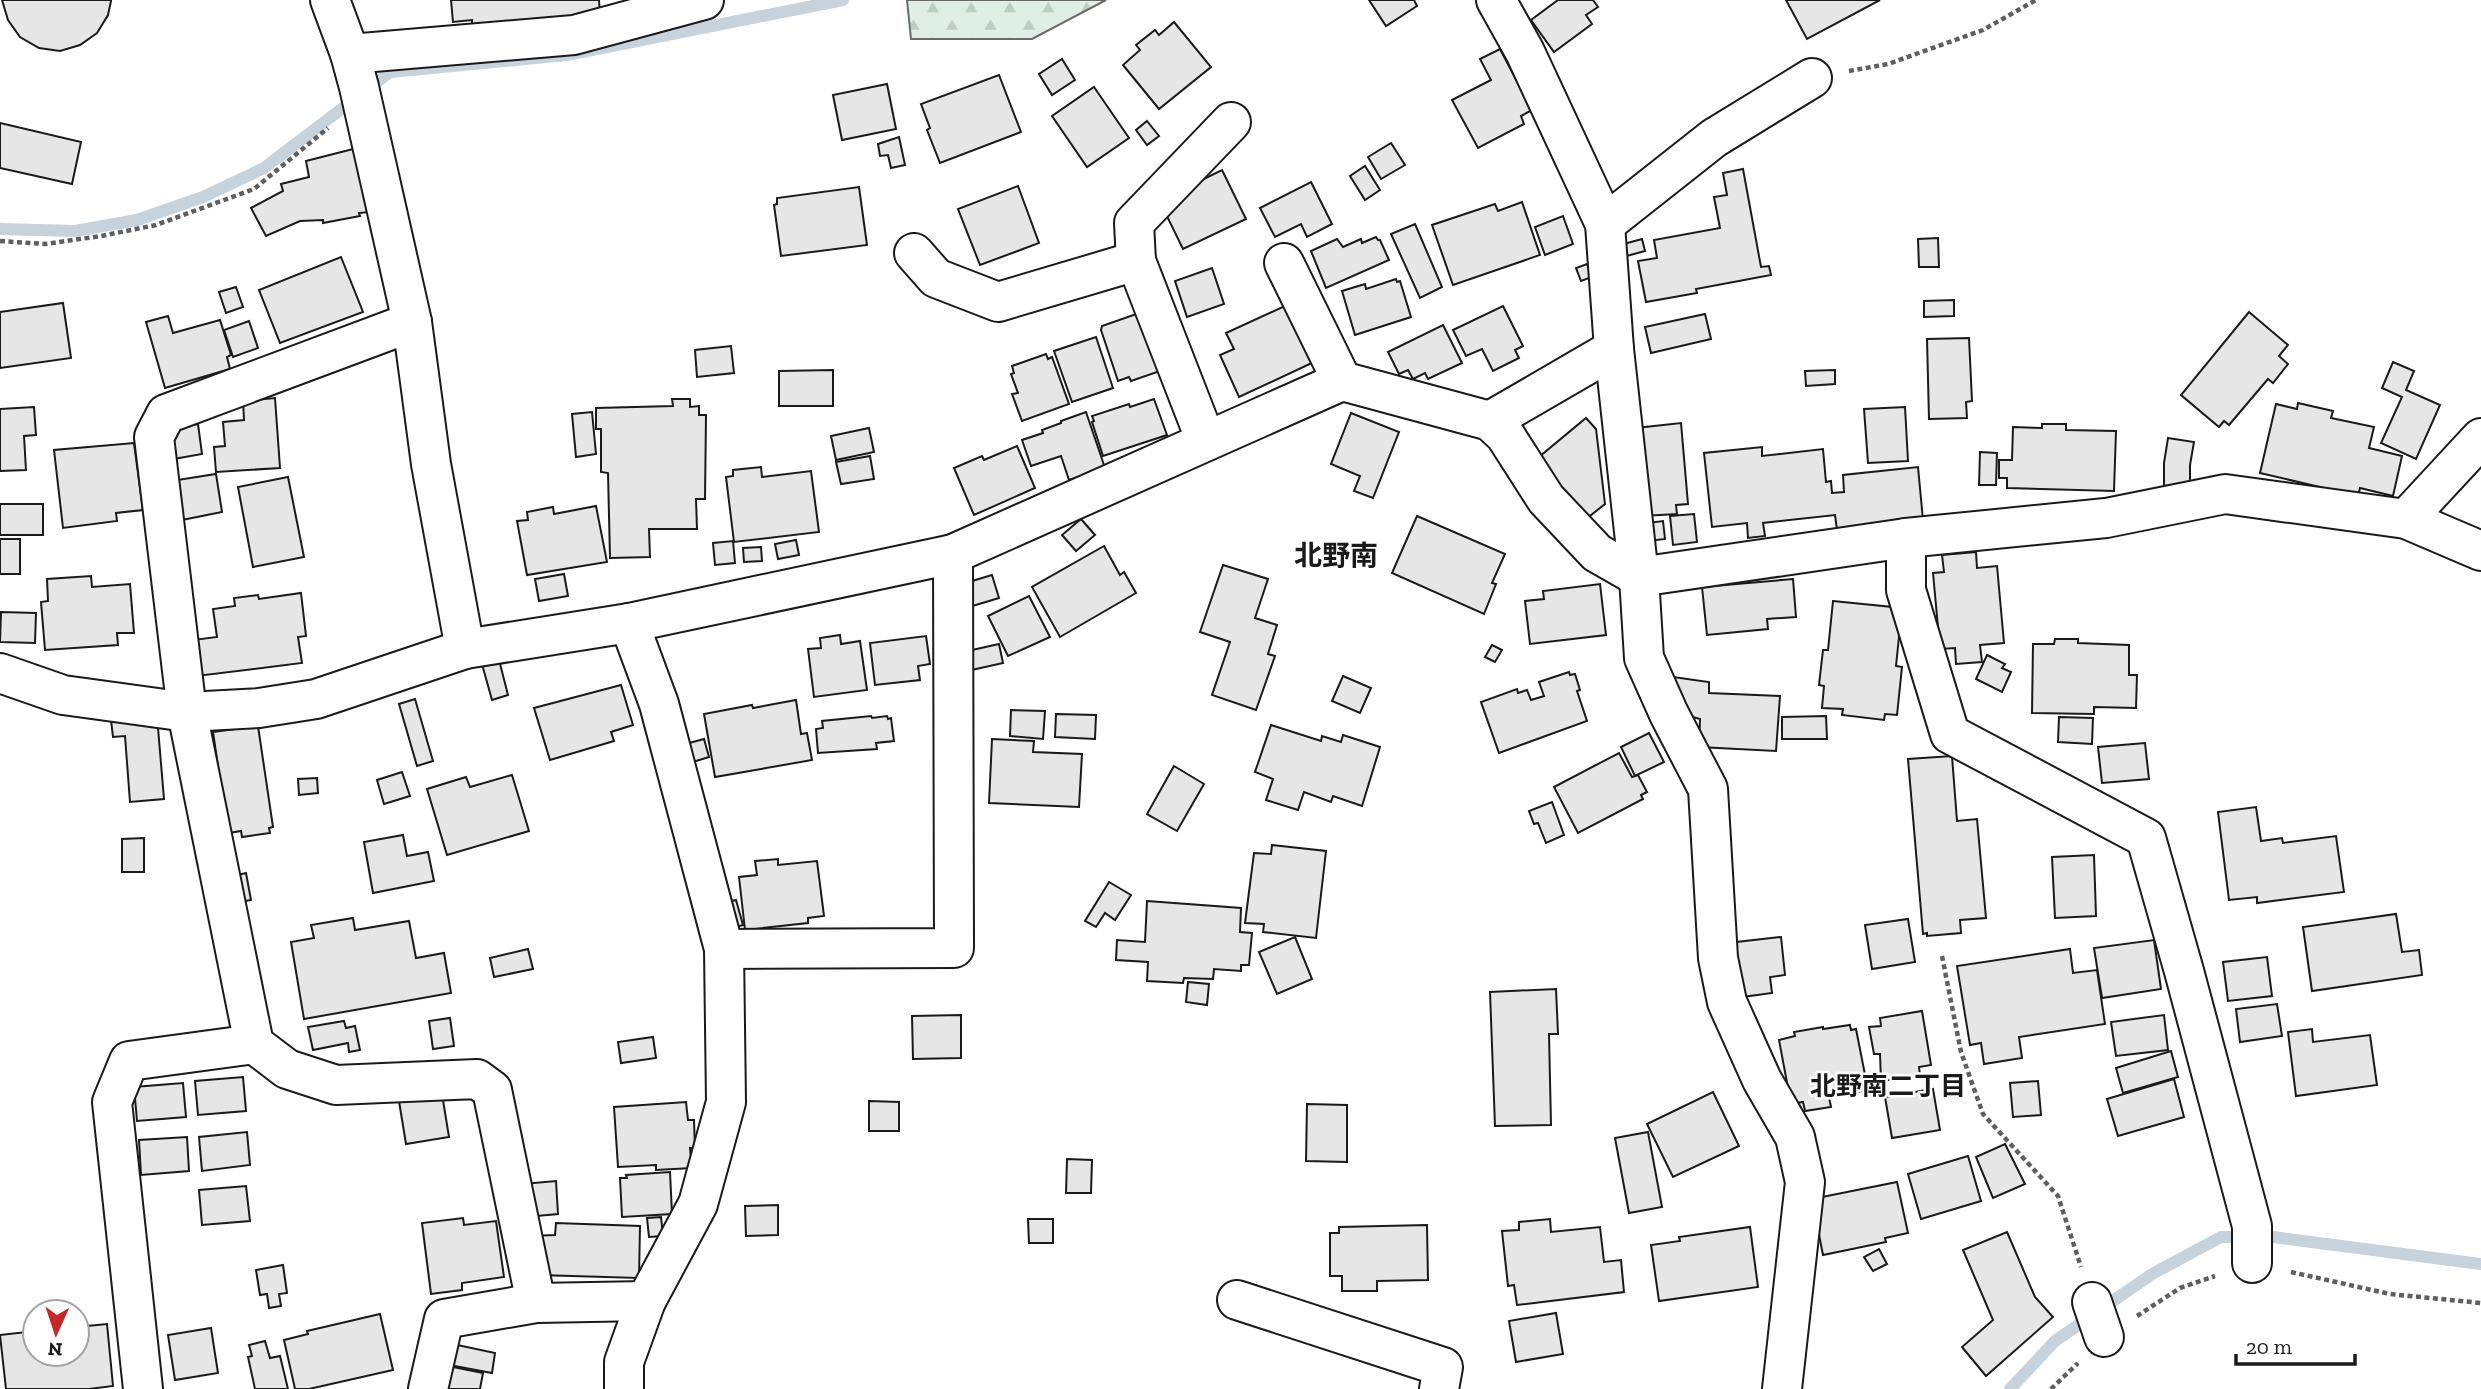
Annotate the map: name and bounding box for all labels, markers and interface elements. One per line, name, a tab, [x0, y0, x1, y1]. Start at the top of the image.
district label: 北野南	[1294, 539, 1378, 572]
district label: 北野南二丁目	[1810, 1070, 1966, 1102]
north arrow	[21, 1298, 91, 1368]
scale bar	[2236, 1322, 2355, 1366]
text: 20 m	[2246, 1334, 2292, 1359]
text: N	[47, 1338, 63, 1361]

